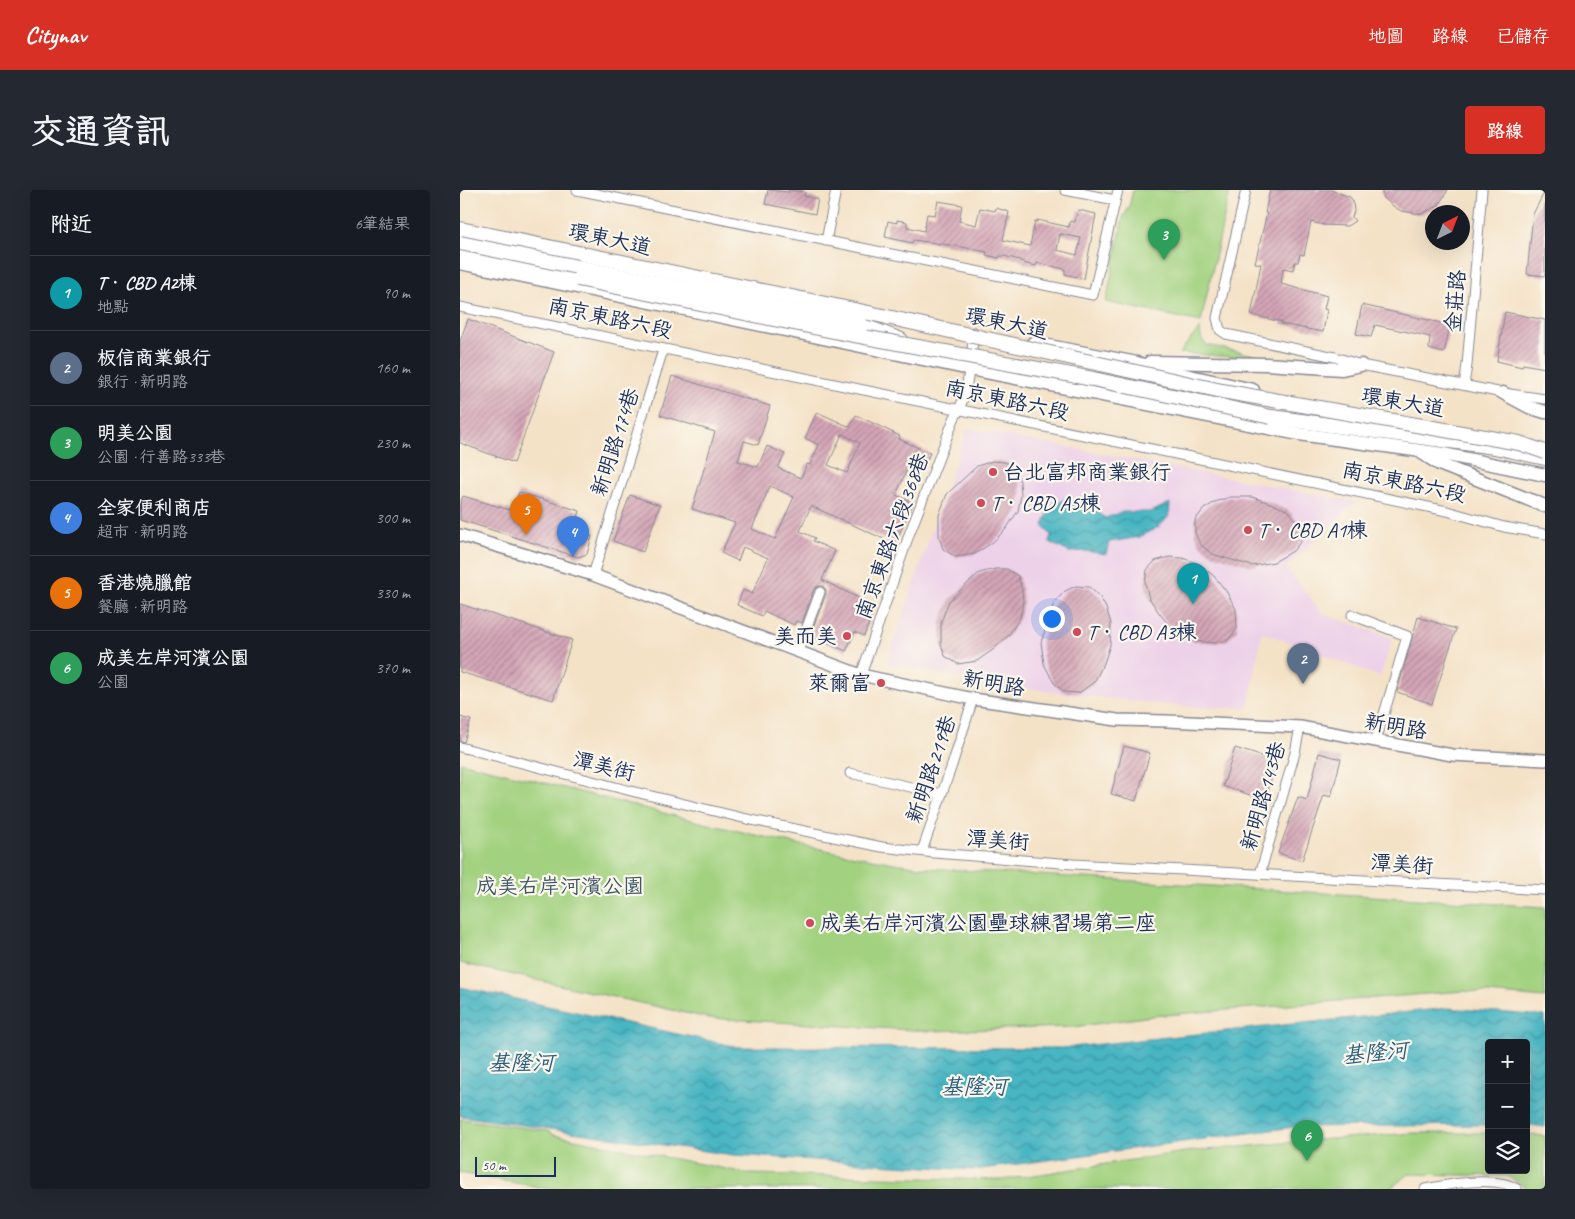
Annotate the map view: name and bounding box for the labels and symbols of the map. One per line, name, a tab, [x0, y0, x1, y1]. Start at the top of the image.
north arrow	[1425, 205, 1470, 250]
street label: 環東大道	[566, 218, 654, 260]
pin: 3	[1148, 219, 1180, 260]
street label: 金莊路	[1439, 268, 1471, 334]
street label: 南京東路六段	[546, 292, 674, 344]
street label: 環東大道	[963, 302, 1051, 344]
street label: 南京東路六段	[943, 374, 1071, 426]
street label: 環東大道	[1359, 382, 1447, 422]
street label: 新明路174巷	[585, 385, 645, 499]
street label: 南京東路六段368巷	[850, 449, 934, 623]
street label: 南京東路六段	[1340, 456, 1468, 508]
place label: 台北富邦商業銀行	[1003, 459, 1171, 485]
marker: 台北富邦商業銀行	[987, 466, 999, 478]
place label: T．CBD A5棟	[991, 490, 1101, 516]
pin: 5	[510, 494, 542, 535]
marker: T．CBD A5棟	[975, 497, 987, 509]
pin: 4	[557, 516, 589, 557]
place label: T．CBD A1棟	[1258, 517, 1368, 543]
marker: T．CBD A1棟	[1242, 524, 1254, 536]
pin: 1	[1177, 563, 1209, 604]
your location	[1039, 606, 1065, 632]
place label: T．CBD A3棟	[1087, 619, 1197, 645]
place label: 美而美	[774, 623, 837, 649]
marker: T．CBD A3棟	[1071, 626, 1083, 638]
marker: 美而美	[841, 630, 853, 642]
pin: 2	[1287, 643, 1319, 684]
street label: 新明路	[961, 665, 1027, 701]
place label: 萊爾富	[808, 670, 871, 696]
marker: 萊爾富	[875, 677, 887, 689]
street label: 新明路	[1363, 708, 1429, 744]
street label: 新明路219巷	[900, 712, 962, 826]
street label: 新明路143巷	[1235, 738, 1291, 854]
street label: 潭美街	[570, 746, 638, 786]
street label: 潭美街	[966, 825, 1030, 855]
street label: 潭美街	[1370, 849, 1434, 879]
park label: 成美右岸河濱公園	[476, 873, 644, 899]
place label: 成美右岸河濱公園壘球練習場第二座	[820, 910, 1156, 936]
marker: 成美右岸河濱公園壘球練習場第二座	[804, 917, 816, 929]
water label: 基隆河	[1341, 1036, 1412, 1070]
water label: 基隆河	[488, 1049, 557, 1077]
water label: 基隆河	[941, 1073, 1010, 1101]
pin: 6	[1291, 1120, 1323, 1161]
scale bar	[475, 1154, 556, 1177]

